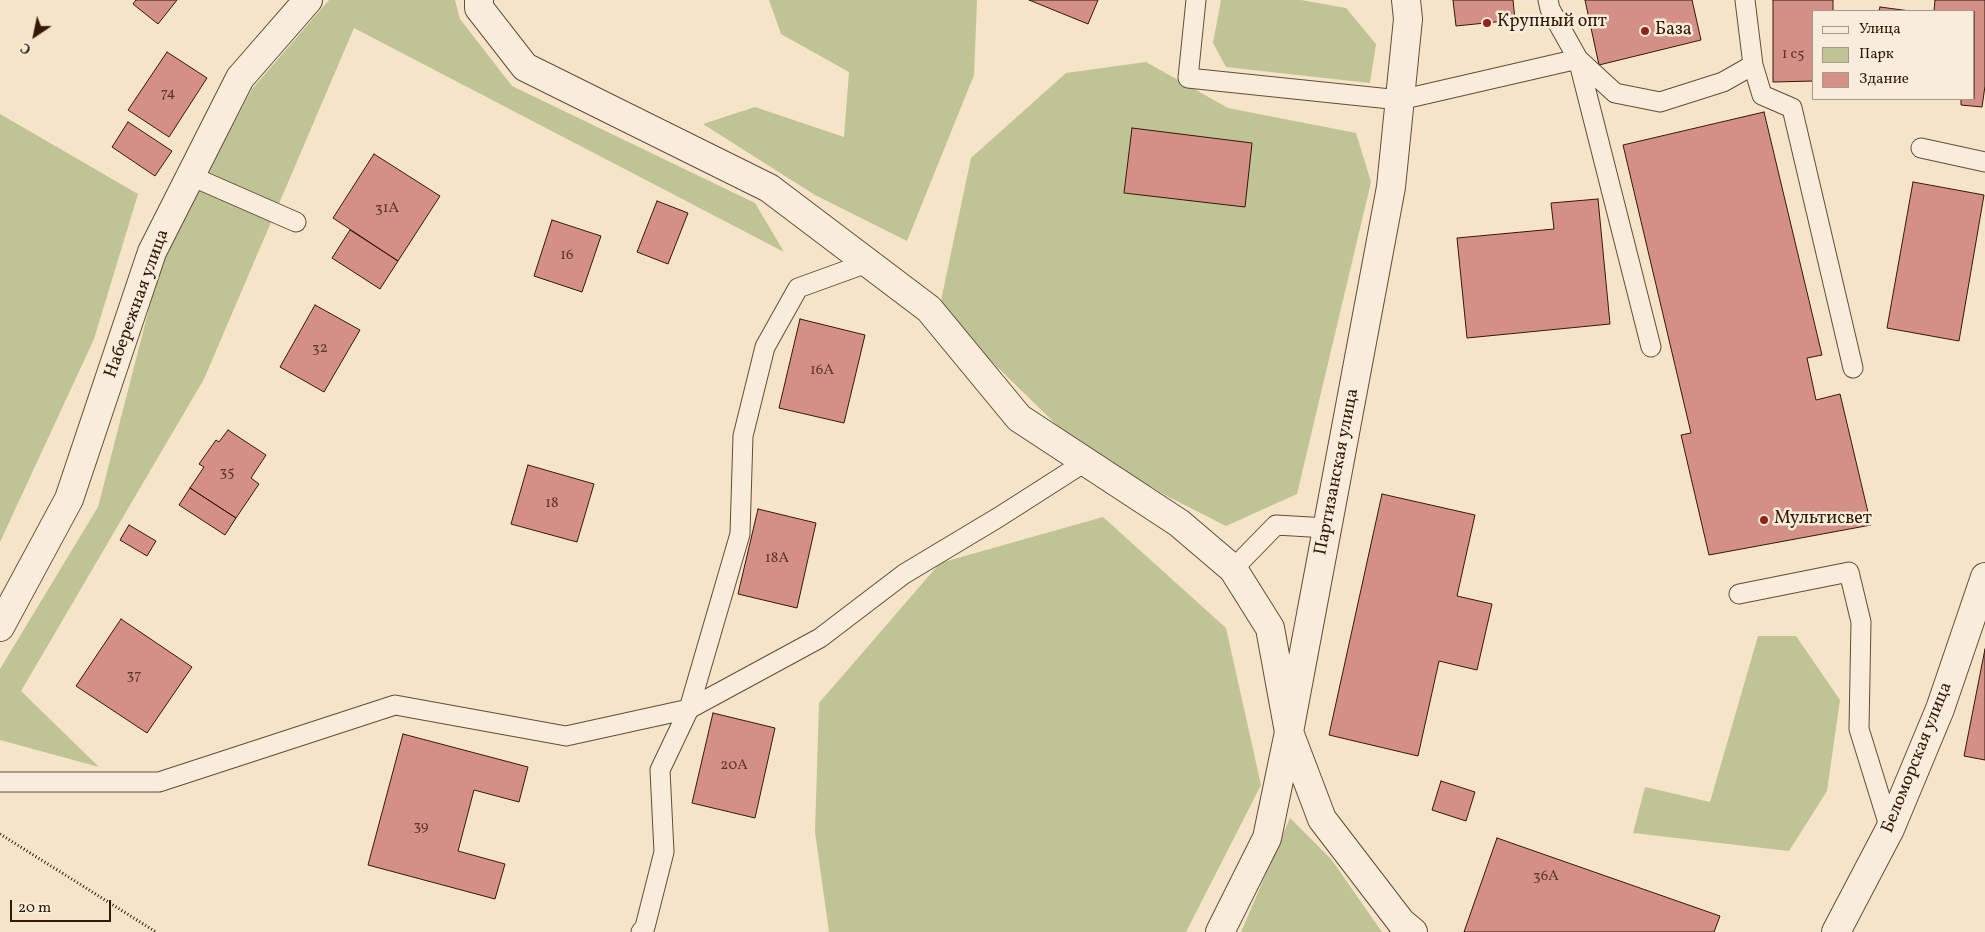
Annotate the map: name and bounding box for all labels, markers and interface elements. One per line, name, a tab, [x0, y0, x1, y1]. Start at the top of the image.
north arrow	[10, 10, 60, 60]
legend	[1812, 10, 1975, 100]
place label: Крупный опт	[1497, 12, 1607, 34]
marker: Крупный опт	[1481, 17, 1493, 29]
text: Улица	[1859, 19, 1901, 40]
place label: База	[1655, 20, 1692, 42]
marker: База	[1639, 25, 1651, 37]
text: С	[17, 37, 35, 58]
text: Парк	[1859, 44, 1894, 65]
house number: 1 с5	[1782, 46, 1804, 64]
text: Здание	[1859, 69, 1909, 90]
house number: 74	[161, 85, 175, 103]
house number: 31А	[375, 200, 399, 218]
street label: Набережная улица	[101, 227, 175, 381]
house number: 16	[560, 247, 574, 265]
house number: 32	[312, 340, 328, 358]
house number: 16А	[810, 362, 834, 380]
street label: Партизанская улица	[1311, 387, 1365, 557]
house number: 35	[220, 464, 234, 482]
house number: 18	[545, 495, 559, 513]
place label: Мультисвет	[1774, 509, 1872, 531]
marker: Мультисвет	[1758, 514, 1770, 526]
house number: 18А	[765, 550, 789, 568]
house number: 37	[127, 667, 141, 685]
street label: Беломорская улица	[1878, 679, 1958, 837]
house number: 20А	[720, 757, 748, 775]
house number: 39	[413, 818, 429, 836]
house number: 36А	[1533, 868, 1559, 886]
scale bar	[12, 890, 114, 922]
text: 20 m	[18, 898, 51, 919]

